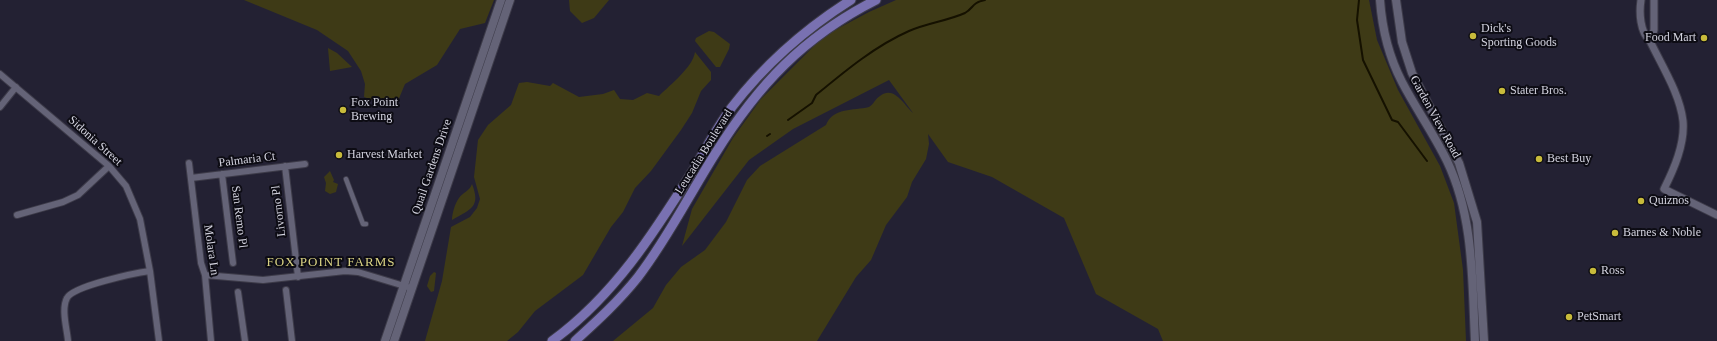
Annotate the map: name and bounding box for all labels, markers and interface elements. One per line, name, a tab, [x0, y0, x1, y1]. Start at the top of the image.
place label: Dick's Sporting Goods	[1481, 22, 1557, 50]
marker: Dick's Sporting Goods	[1468, 31, 1478, 41]
place label: Food Mart	[1645, 31, 1696, 45]
marker: Food Mart	[1699, 33, 1709, 43]
street label: Garden View Road	[1406, 73, 1464, 161]
place label: Stater Bros.	[1510, 84, 1567, 98]
marker: Stater Bros.	[1497, 86, 1507, 96]
place label: Fox Point Brewing	[351, 96, 398, 124]
marker: Fox Point Brewing	[338, 105, 348, 115]
street label: Leucadia Boulevard	[672, 107, 736, 197]
street label: Sidonia Street	[65, 113, 125, 169]
street label: Quail Gardens Drive	[409, 117, 455, 217]
place label: Harvest Market	[347, 148, 422, 162]
street label: Palmaria Ct	[218, 149, 276, 171]
marker: Harvest Market	[334, 150, 344, 160]
place label: Best Buy	[1547, 152, 1591, 166]
marker: Best Buy	[1534, 154, 1544, 164]
street label: Livorno Pl	[269, 184, 289, 238]
street label: San Remo Pl	[228, 185, 250, 249]
place label: Quiznos	[1649, 194, 1689, 208]
marker: Quiznos	[1636, 196, 1646, 206]
street label: Molara Ln	[200, 224, 222, 276]
place label: Barnes & Noble	[1623, 226, 1701, 240]
marker: Barnes & Noble	[1610, 228, 1620, 238]
district label: FOX POINT FARMS	[267, 255, 395, 271]
place label: Ross	[1601, 264, 1624, 278]
marker: Ross	[1588, 266, 1598, 276]
place label: PetSmart	[1577, 310, 1621, 324]
marker: PetSmart	[1564, 312, 1574, 322]

